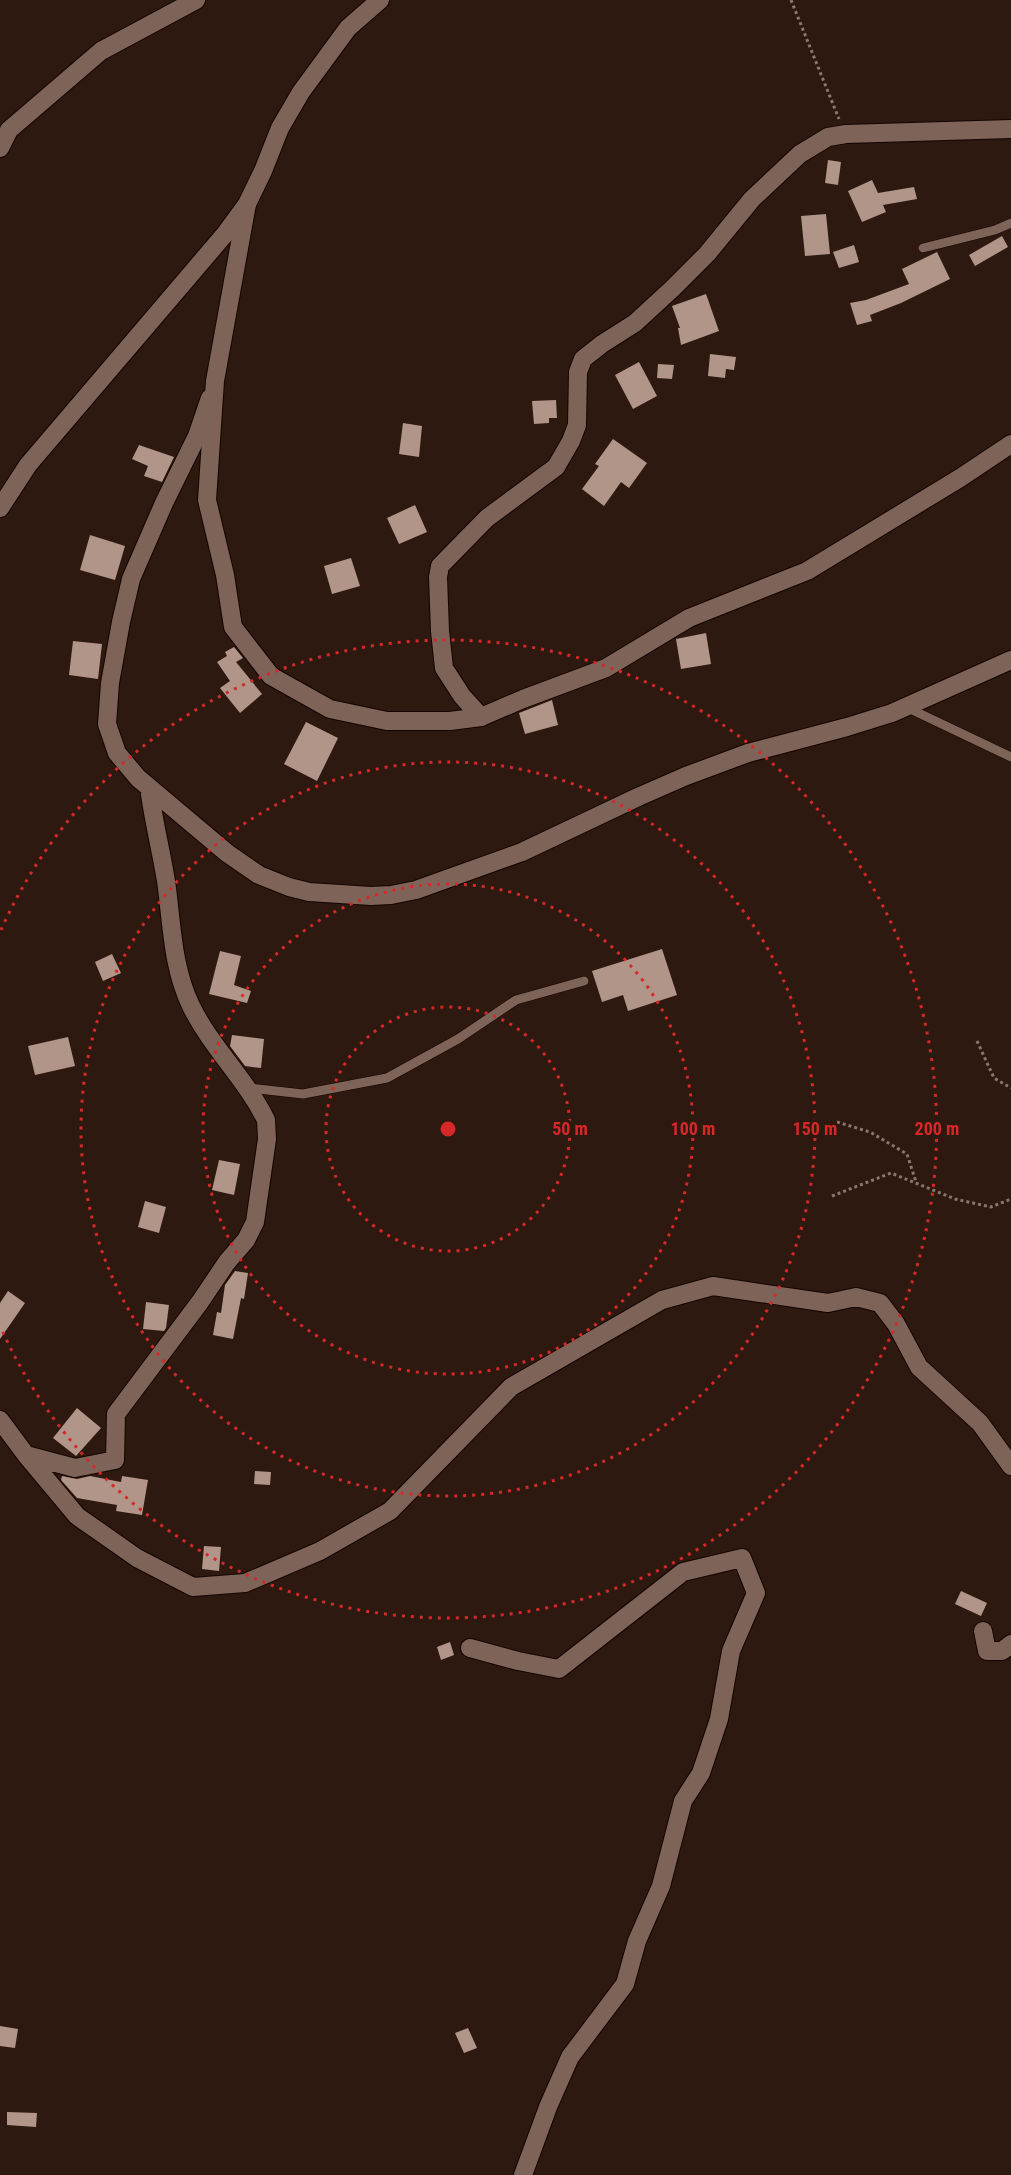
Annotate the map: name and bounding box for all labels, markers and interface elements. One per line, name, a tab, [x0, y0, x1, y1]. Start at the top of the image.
text: 50 m	[552, 1118, 588, 1139]
text: 100 m	[671, 1118, 715, 1139]
text: 150 m	[793, 1118, 837, 1139]
text: 200 m	[915, 1118, 959, 1139]
centre of rings	[438, 1119, 458, 1139]

